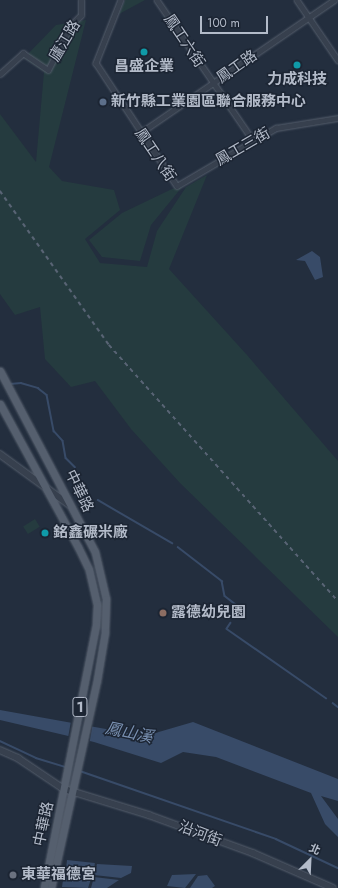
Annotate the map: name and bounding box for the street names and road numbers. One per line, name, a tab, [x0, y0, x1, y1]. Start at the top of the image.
street label: 鳳工六街	[160, 11, 208, 71]
street label: 廬江路	[46, 17, 84, 65]
street label: 鳳工路	[213, 47, 261, 87]
street label: 鳳工三街	[213, 124, 273, 170]
street label: 鳳工八街	[131, 125, 179, 185]
street label: 中華路	[61, 467, 97, 515]
road number: 1	[72, 695, 88, 719]
street label: 中華路	[31, 800, 57, 848]
street label: 沿河街	[176, 818, 224, 850]

